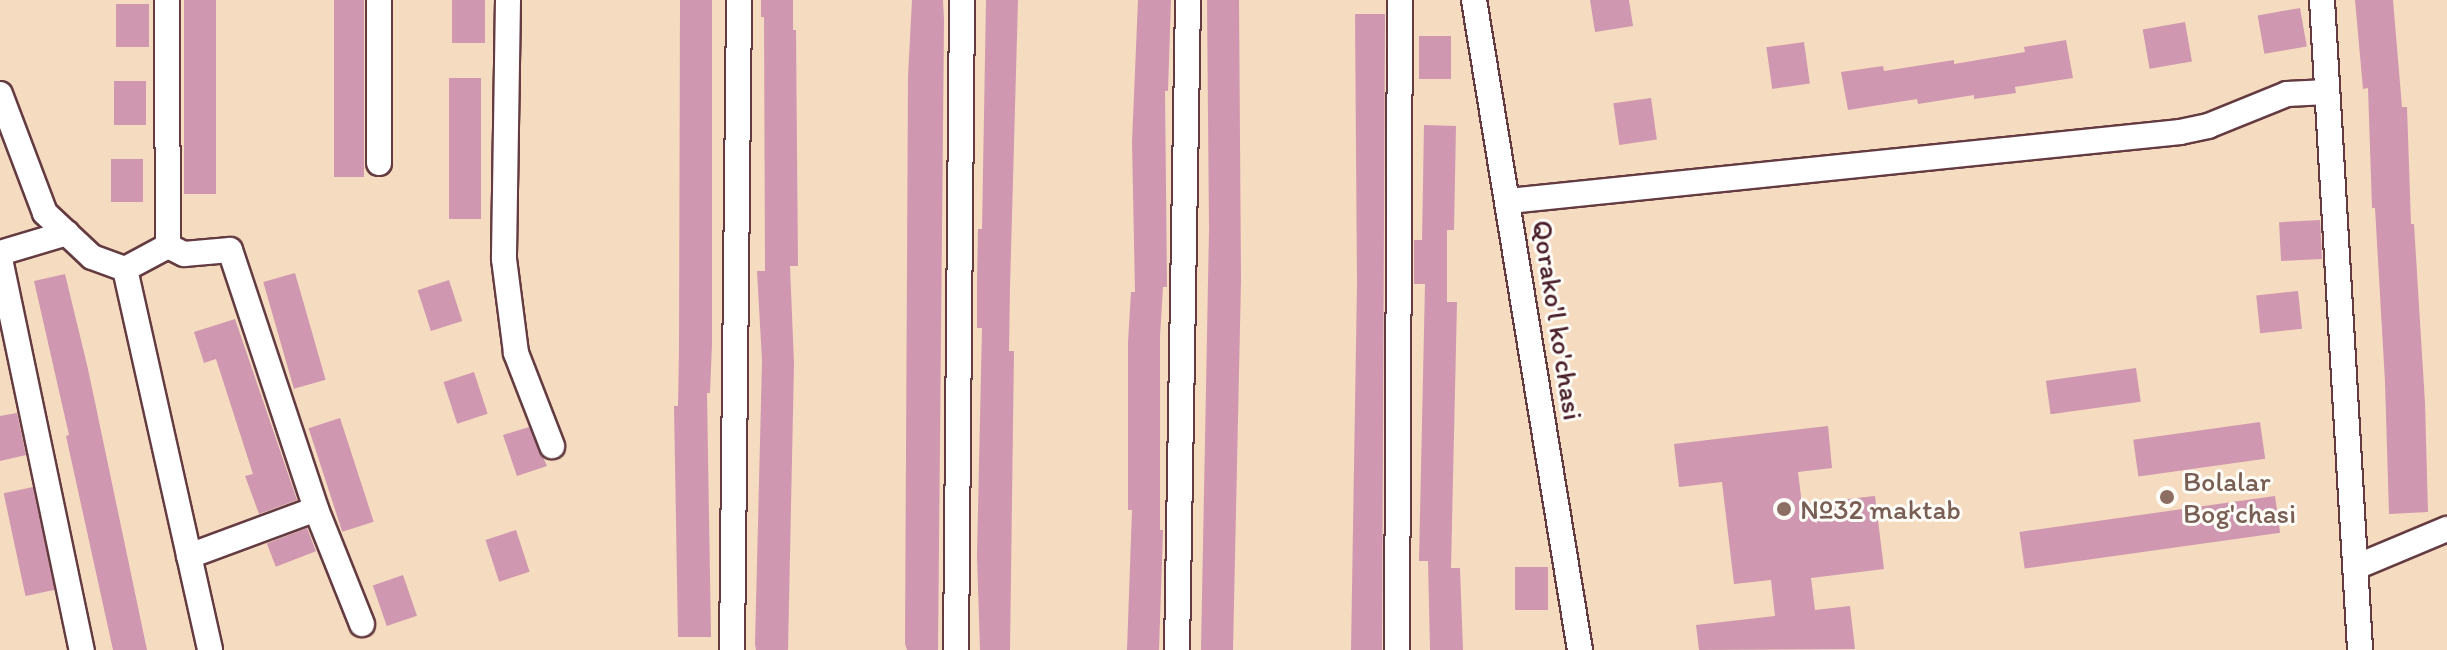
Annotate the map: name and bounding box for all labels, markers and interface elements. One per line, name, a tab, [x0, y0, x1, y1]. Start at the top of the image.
street label: Qorako'l ko'chasi	[1526, 218, 1590, 422]
place label: Bolalar Bog'chasi	[2183, 464, 2296, 530]
marker: Bolalar Bog'chasi	[2158, 488, 2176, 506]
place label: №32 maktab	[1800, 492, 1961, 526]
marker: №32 maktab	[1775, 500, 1793, 518]

